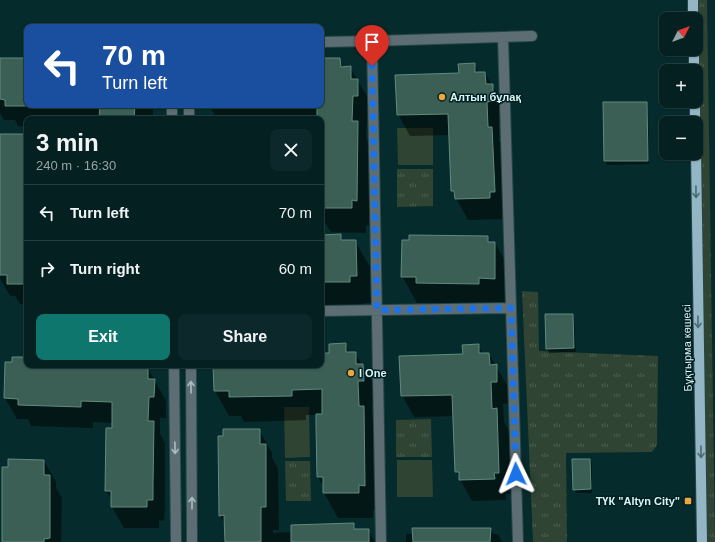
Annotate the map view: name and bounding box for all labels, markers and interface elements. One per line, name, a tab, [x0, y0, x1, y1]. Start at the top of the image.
north arrow	[659, 12, 703, 56]
map controls	[659, 12, 703, 160]
pin	[355, 25, 389, 66]
icon: arrive	[361, 31, 383, 53]
icon: left	[36, 40, 88, 92]
text: 70 m	[102, 40, 166, 71]
button: +	[659, 64, 703, 108]
text: Turn left	[102, 73, 167, 93]
place label: Алтын бұлақ	[450, 91, 521, 103]
marker: Алтын бұлақ	[437, 92, 447, 102]
button: −	[659, 116, 703, 160]
text: 3 min	[36, 129, 99, 156]
button: close	[270, 129, 312, 171]
text: 240 m · 16:30	[36, 158, 116, 173]
one-way arrow	[692, 185, 700, 198]
icon: left	[36, 202, 58, 224]
text: Turn left	[70, 204, 129, 221]
text: 70 m	[279, 204, 312, 221]
icon: right	[36, 258, 58, 280]
text: Turn right	[70, 260, 140, 277]
text: 60 m	[279, 260, 312, 277]
street label: Бұқтырма көшесі	[680, 304, 694, 392]
button: Exit	[36, 314, 170, 360]
button: Share	[178, 314, 312, 360]
one-way arrow	[695, 315, 702, 328]
place label: I One	[359, 367, 387, 379]
marker: I One	[346, 368, 356, 378]
one-way arrow	[187, 381, 195, 394]
one-way arrow	[171, 441, 179, 454]
one-way arrow	[697, 445, 705, 458]
position arrow	[495, 453, 537, 495]
place label: ТҮК "Altyn City"	[596, 495, 680, 507]
marker: ТҮК "Altyn City"	[683, 496, 693, 506]
one-way arrow	[188, 497, 196, 510]

